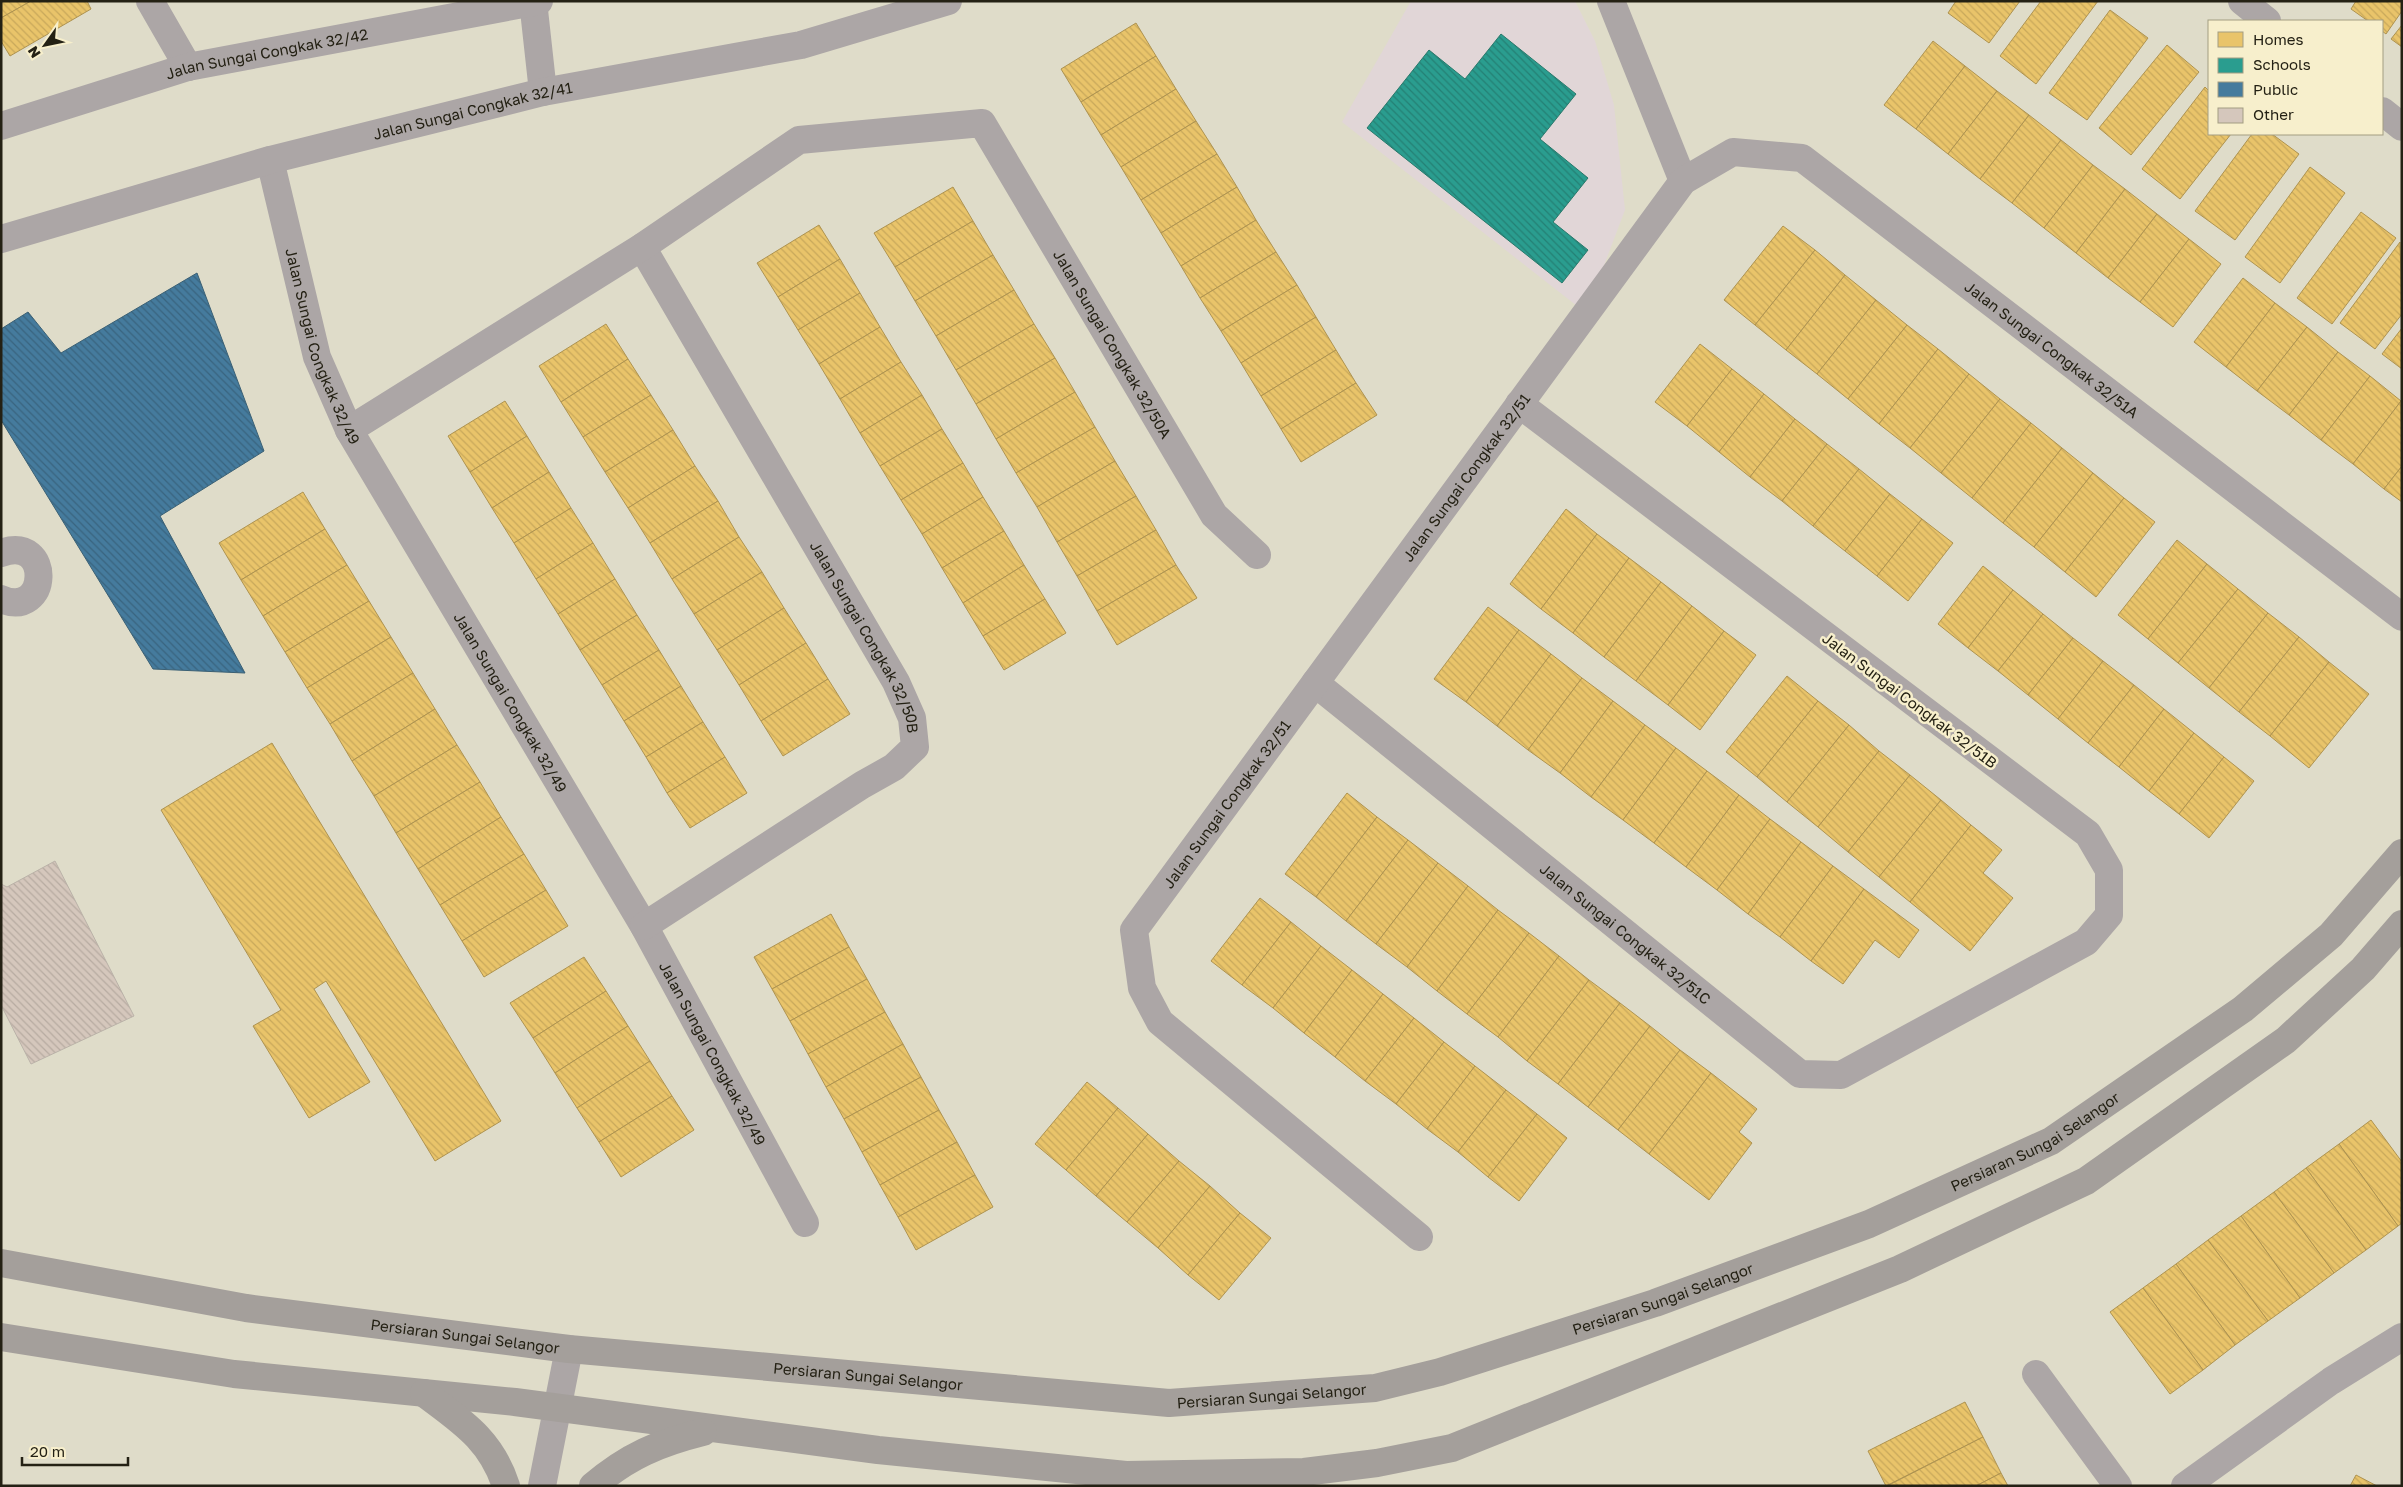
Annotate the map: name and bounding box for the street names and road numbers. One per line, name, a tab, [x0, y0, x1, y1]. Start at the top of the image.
street label: Jalan Sungai Congkak 32/42	[163, 24, 369, 83]
street label: Jalan Sungai Congkak 32/41	[371, 78, 574, 143]
street label: Jalan Sungai Congkak 32/49	[282, 246, 364, 447]
street label: Jalan Sungai Congkak 32/50A	[1050, 246, 1176, 442]
street label: Jalan Sungai Congkak 32/51A	[1961, 277, 2142, 421]
street label: Jalan Sungai Congkak 32/51	[1398, 390, 1533, 565]
street label: Jalan Sungai Congkak 32/50B	[807, 538, 922, 734]
street label: Jalan Sungai Congkak 32/49	[450, 609, 571, 795]
street label: Jalan Sungai Congkak 32/51B	[1819, 628, 2001, 772]
street label: Jalan Sungai Congkak 32/51	[1159, 716, 1294, 891]
street label: Jalan Sungai Congkak 32/51C	[1537, 859, 1715, 1008]
street label: Jalan Sungai Congkak 32/49	[656, 958, 770, 1148]
street label: Persiaran Sungai Selangor	[1947, 1088, 2123, 1195]
street label: Persiaran Sungai Selangor	[1570, 1259, 1756, 1338]
street label: Persiaran Sungai Selangor	[370, 1315, 561, 1357]
street label: Persiaran Sungai Selangor	[773, 1358, 964, 1393]
street label: Persiaran Sungai Selangor	[1176, 1380, 1367, 1411]

